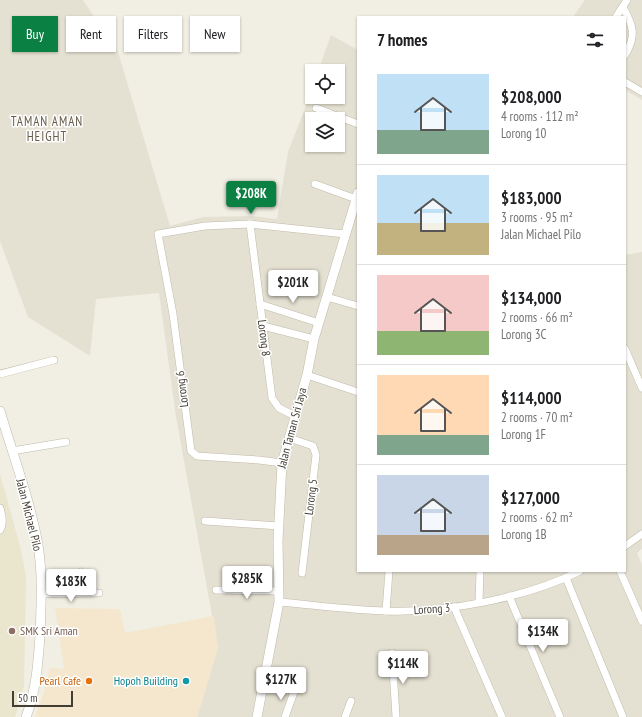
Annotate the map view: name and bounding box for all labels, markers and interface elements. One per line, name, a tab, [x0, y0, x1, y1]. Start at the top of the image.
chip: Buy	[12, 16, 58, 52]
chip: Rent	[66, 16, 116, 52]
chip: Filters	[124, 16, 182, 52]
chip: New	[190, 16, 240, 52]
text: 7 homes	[377, 29, 428, 51]
icon: filters	[584, 29, 606, 51]
map controls	[305, 64, 345, 152]
button: locate	[305, 64, 345, 104]
text: $208,000	[501, 86, 562, 108]
icon: home	[409, 90, 457, 138]
text: 4 rooms · 112 m²	[501, 108, 579, 125]
button: layers	[305, 112, 345, 152]
district label: TAMAN AMAN HEIGHT	[11, 113, 83, 145]
text: Lorong 10	[501, 125, 546, 142]
pin: $208K	[223, 181, 279, 215]
text: $208K	[235, 185, 267, 202]
text: $183,000	[501, 187, 562, 209]
icon: home	[409, 191, 457, 239]
text: 3 rooms · 95 m²	[501, 209, 573, 226]
text: Jalan Michael Pilo	[501, 226, 581, 243]
pin: $201K	[265, 270, 321, 304]
text: $201K	[277, 274, 309, 291]
text: $134,000	[501, 287, 562, 309]
icon: home	[409, 291, 457, 339]
text: 2 rooms · 66 m²	[501, 309, 573, 326]
street label: Lorong 8	[255, 319, 274, 357]
text: Lorong 3C	[501, 326, 547, 343]
street label: Lorong 6	[172, 370, 191, 408]
street label: Jalan Taman Sri Jaya	[273, 386, 310, 471]
text: $114,000	[501, 387, 562, 409]
icon: home	[409, 391, 457, 439]
text: 2 rooms · 70 m²	[501, 409, 573, 426]
text: Lorong 1F	[501, 426, 546, 443]
street label: Jalan Michael Pilo	[13, 476, 46, 553]
street label: Lorong 5	[301, 478, 320, 516]
text: $127,000	[501, 487, 560, 509]
icon: home	[409, 491, 457, 539]
text: 2 rooms · 62 m²	[501, 509, 573, 526]
text: Lorong 1B	[501, 526, 547, 543]
pin: $285K	[219, 566, 275, 600]
pin: $183K	[43, 569, 99, 603]
text: $285K	[231, 570, 263, 587]
text: $183K	[55, 573, 87, 590]
street label: Lorong 3	[413, 600, 451, 617]
pin: $134K	[515, 619, 571, 653]
place label: SMK Sri Aman	[20, 623, 78, 638]
text: $134K	[527, 623, 559, 640]
marker: SMK Sri Aman	[7, 626, 17, 636]
pin: $114K	[375, 651, 431, 685]
text: $114K	[387, 655, 419, 672]
pin: $127K	[253, 667, 309, 701]
text: $127K	[265, 671, 297, 688]
place label: Pearl Cafe	[39, 673, 81, 688]
place label: Hopoh Building	[114, 673, 178, 688]
marker: Pearl Cafe	[84, 676, 94, 686]
marker: Hopoh Building	[181, 676, 191, 686]
scale bar	[12, 689, 73, 708]
text: 50 m	[18, 691, 37, 705]

